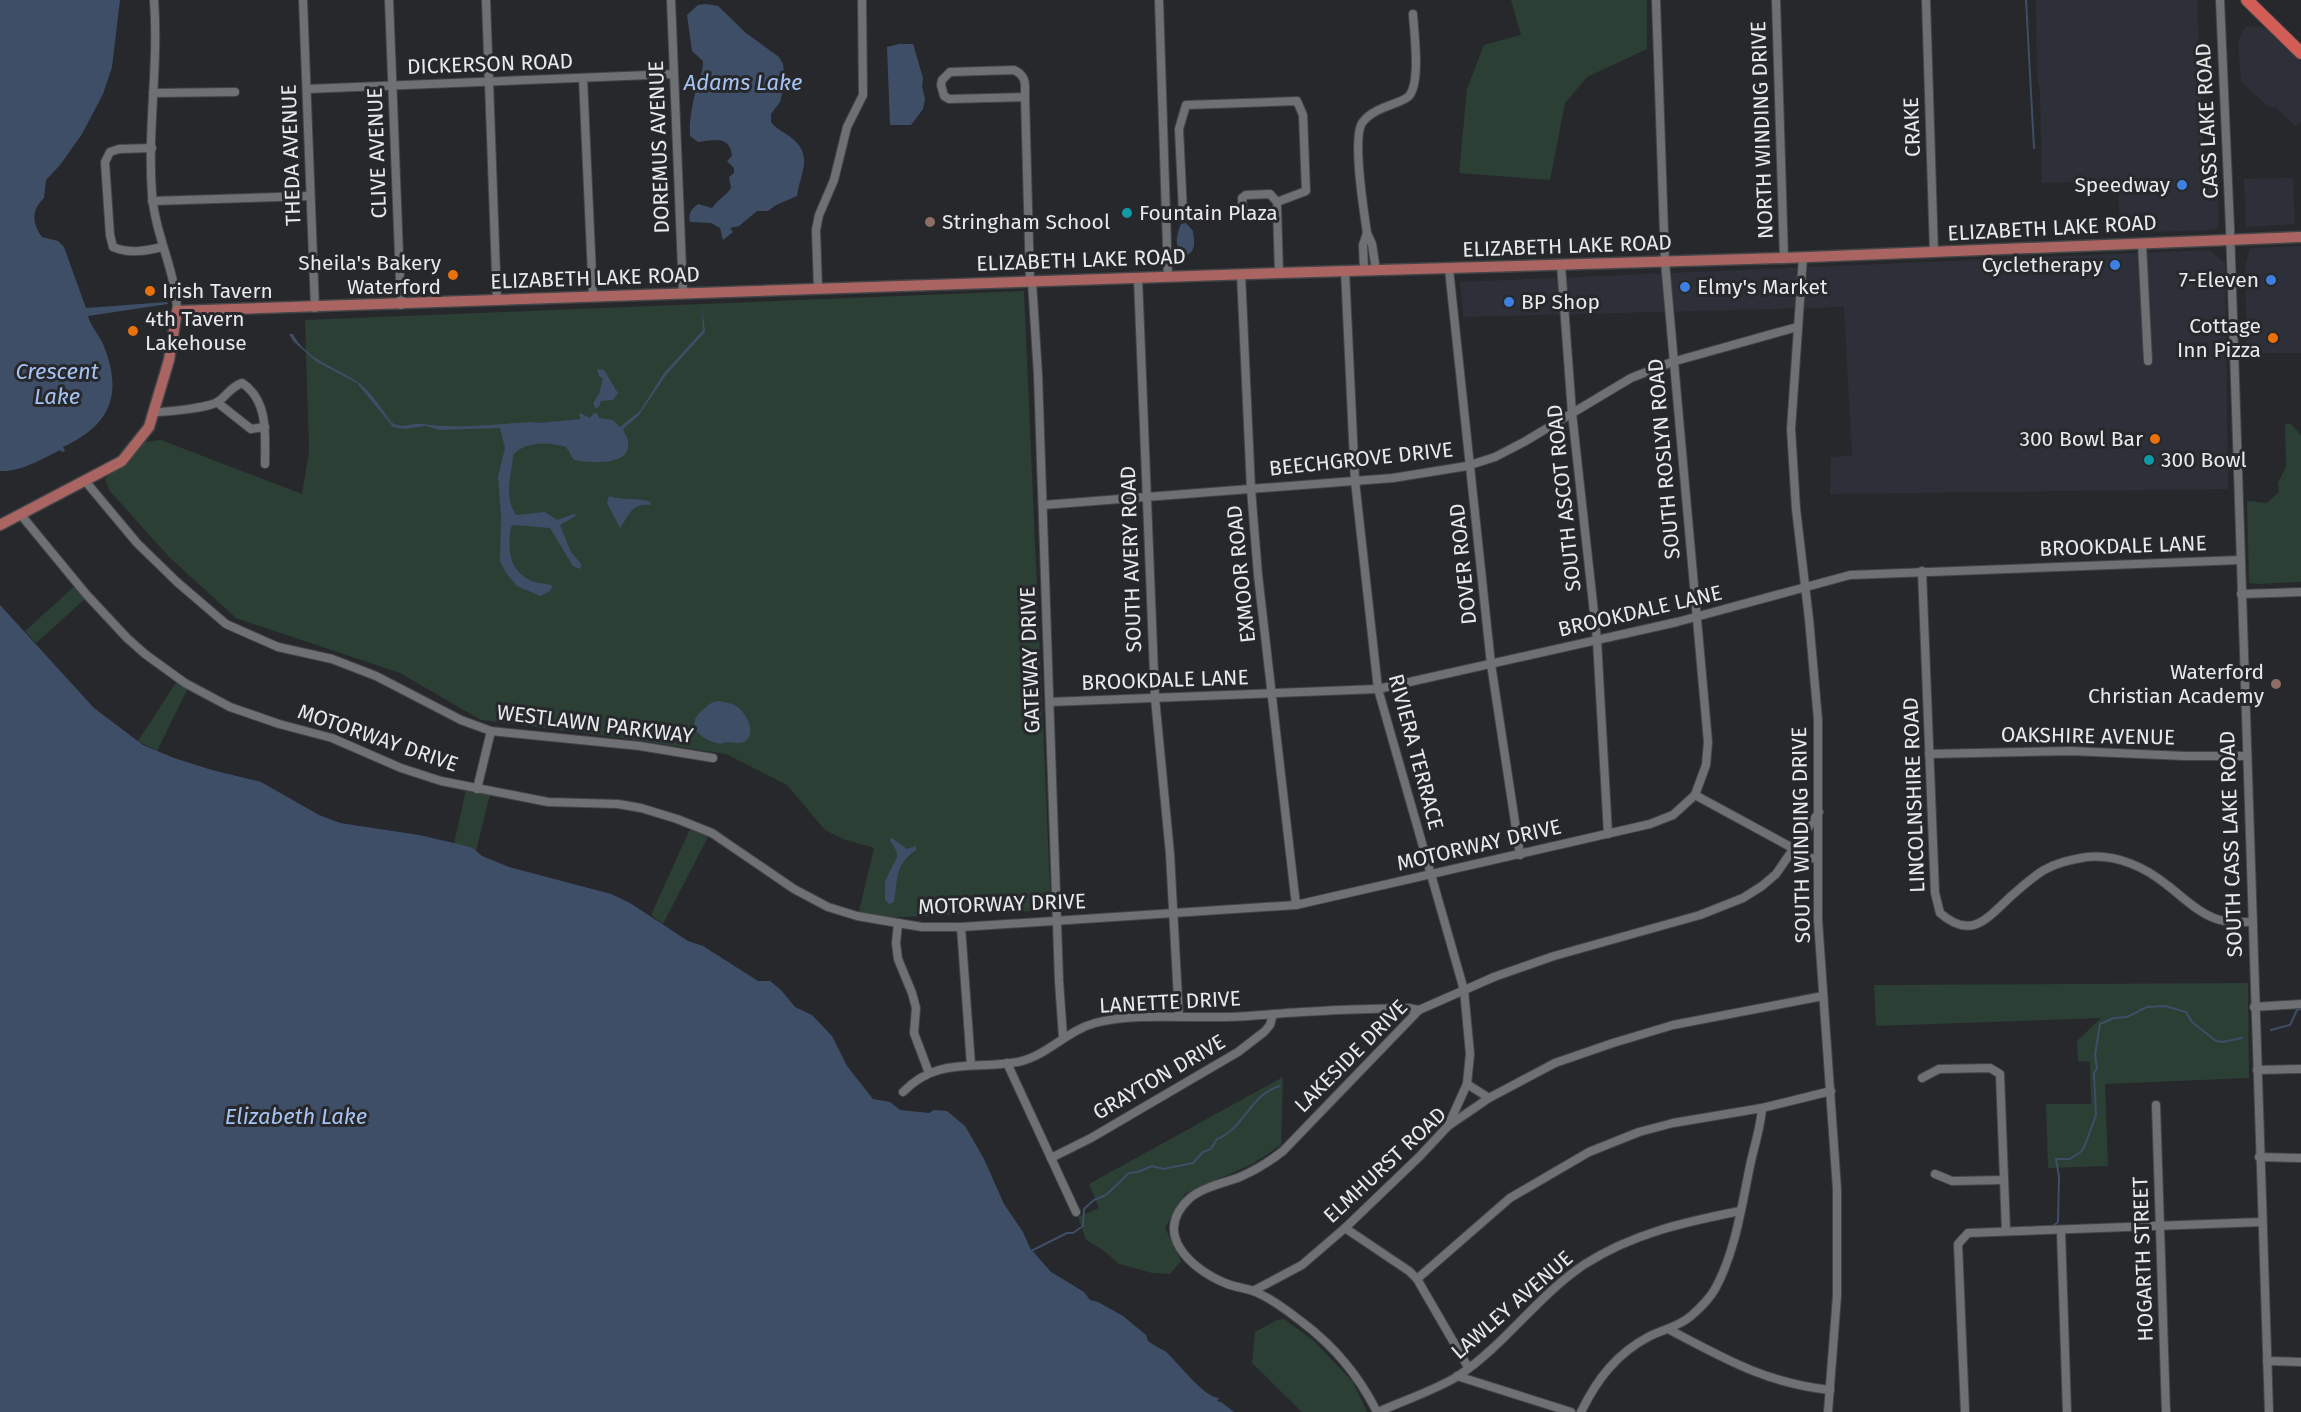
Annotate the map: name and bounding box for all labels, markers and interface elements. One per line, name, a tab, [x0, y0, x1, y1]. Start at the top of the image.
street label: NORTH WINDING DRIVE	[1745, 21, 1779, 239]
street label: CASS LAKE ROAD	[2190, 42, 2224, 200]
street label: DICKERSON ROAD	[407, 48, 573, 80]
street label: DOREMUS AVENUE	[643, 60, 675, 234]
water label: Adams Lake	[683, 69, 802, 96]
street label: THEDA AVENUE	[276, 84, 306, 226]
street label: CLIVE AVENUE	[362, 87, 392, 219]
street label: CRAKE	[1898, 97, 1926, 157]
place label: Speedway	[2074, 172, 2171, 198]
marker: Speedway	[2175, 178, 2189, 192]
place label: Fountain Plaza	[1139, 200, 1278, 226]
marker: Fountain Plaza	[1120, 206, 1134, 220]
place label: Stringham School	[942, 209, 1110, 235]
street label: ELIZABETH LAKE ROAD	[1947, 210, 2157, 246]
marker: Stringham School	[923, 215, 937, 229]
street label: ELIZABETH LAKE ROAD	[1462, 229, 1672, 263]
street label: ELIZABETH LAKE ROAD	[976, 243, 1186, 277]
place label: Sheila's Bakery Waterford	[298, 250, 442, 300]
place label: Cycletherapy	[1982, 252, 2104, 278]
marker: Cycletherapy	[2108, 258, 2122, 272]
street label: ELIZABETH LAKE ROAD	[490, 261, 700, 295]
place label: 7-Eleven	[2179, 267, 2259, 293]
marker: Sheila's Bakery Waterford	[446, 268, 460, 282]
marker: 7-Eleven	[2264, 273, 2278, 287]
place label: Elmy's Market	[1697, 274, 1828, 300]
place label: Irish Tavern	[162, 278, 273, 304]
marker: Elmy's Market	[1678, 280, 1692, 294]
marker: Irish Tavern	[143, 284, 157, 298]
place label: BP Shop	[1521, 289, 1600, 315]
marker: BP Shop	[1502, 295, 1516, 309]
place label: 4th Tavern Lakehouse	[145, 306, 247, 356]
place label: Cottage Inn Pizza	[2177, 313, 2261, 363]
marker: 4th Tavern Lakehouse	[126, 324, 140, 338]
marker: Cottage Inn Pizza	[2266, 331, 2280, 345]
water label: Crescent Lake	[15, 358, 99, 410]
street label: SOUTH ROSLYN ROAD	[1642, 358, 1686, 560]
street label: SOUTH ASCOT ROAD	[1541, 403, 1587, 593]
place label: 300 Bowl Bar	[2019, 426, 2143, 452]
marker: 300 Bowl Bar	[2148, 432, 2162, 446]
street label: BEECHGROVE DRIVE	[1268, 436, 1454, 482]
place label: 300 Bowl	[2161, 447, 2247, 473]
marker: 300 Bowl	[2142, 453, 2156, 467]
street label: SOUTH AVERY ROAD	[1115, 465, 1147, 653]
street label: DOVER ROAD	[1444, 502, 1482, 626]
street label: EXMOOR ROAD	[1221, 504, 1261, 644]
street label: BROOKDALE LANE	[2039, 530, 2207, 562]
street label: BROOKDALE LANE	[1556, 580, 1724, 642]
street label: GATEWAY DRIVE	[1014, 586, 1046, 734]
place label: Waterford Christian Academy	[2088, 659, 2265, 709]
street label: BROOKDALE LANE	[1081, 664, 1249, 696]
street label: RIVIERA TERRACE	[1383, 671, 1449, 833]
marker: Waterford Christian Academy	[2269, 677, 2283, 691]
street label: LINCOLNSHIRE ROAD	[1898, 697, 1930, 893]
street label: MOTORWAY DRIVE	[294, 698, 462, 778]
street label: WESTLAWN PARKWAY	[495, 699, 695, 749]
street label: OAKSHIRE AVENUE	[2001, 721, 2175, 751]
street label: SOUTH WINDING DRIVE	[1786, 726, 1816, 944]
street label: SOUTH CASS LAKE ROAD	[2214, 730, 2248, 958]
street label: MOTORWAY DRIVE	[1394, 813, 1564, 877]
street label: MOTORWAY DRIVE	[918, 888, 1086, 920]
street label: LANETTE DRIVE	[1098, 985, 1242, 1019]
street label: LAKESIDE DRIVE	[1289, 994, 1413, 1118]
street label: GRAYTON DRIVE	[1088, 1029, 1230, 1125]
street label: ELMHURST ROAD	[1318, 1101, 1452, 1229]
water label: Elizabeth Lake	[225, 1103, 367, 1130]
street label: HOGARTH STREET	[2127, 1176, 2159, 1342]
street label: LAWLEY AVENUE	[1446, 1245, 1578, 1365]

